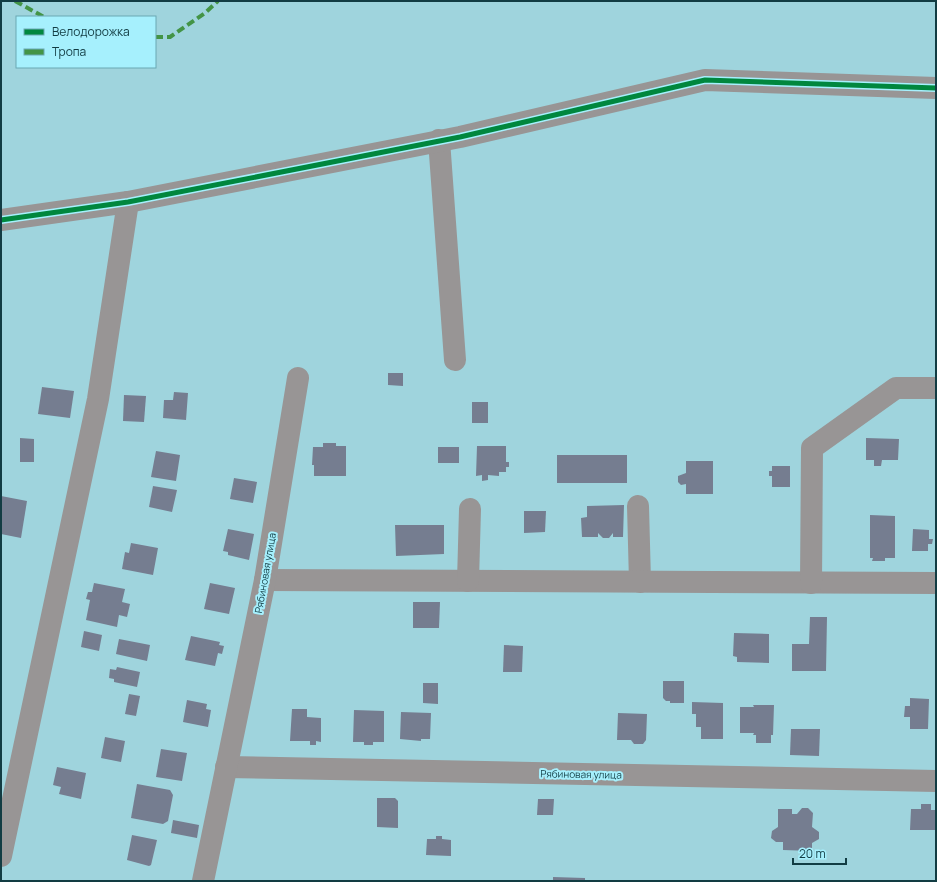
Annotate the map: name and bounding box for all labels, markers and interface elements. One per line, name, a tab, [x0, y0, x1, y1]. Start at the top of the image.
legend	[16, 16, 156, 68]
text: Велодорожка	[52, 23, 130, 40]
text: Тропа	[52, 43, 86, 60]
street label: Рябиновая улица	[251, 532, 279, 614]
street label: Рябиновая улица	[540, 766, 622, 782]
scale bar	[793, 840, 846, 866]
text: 20 m	[799, 845, 826, 862]

